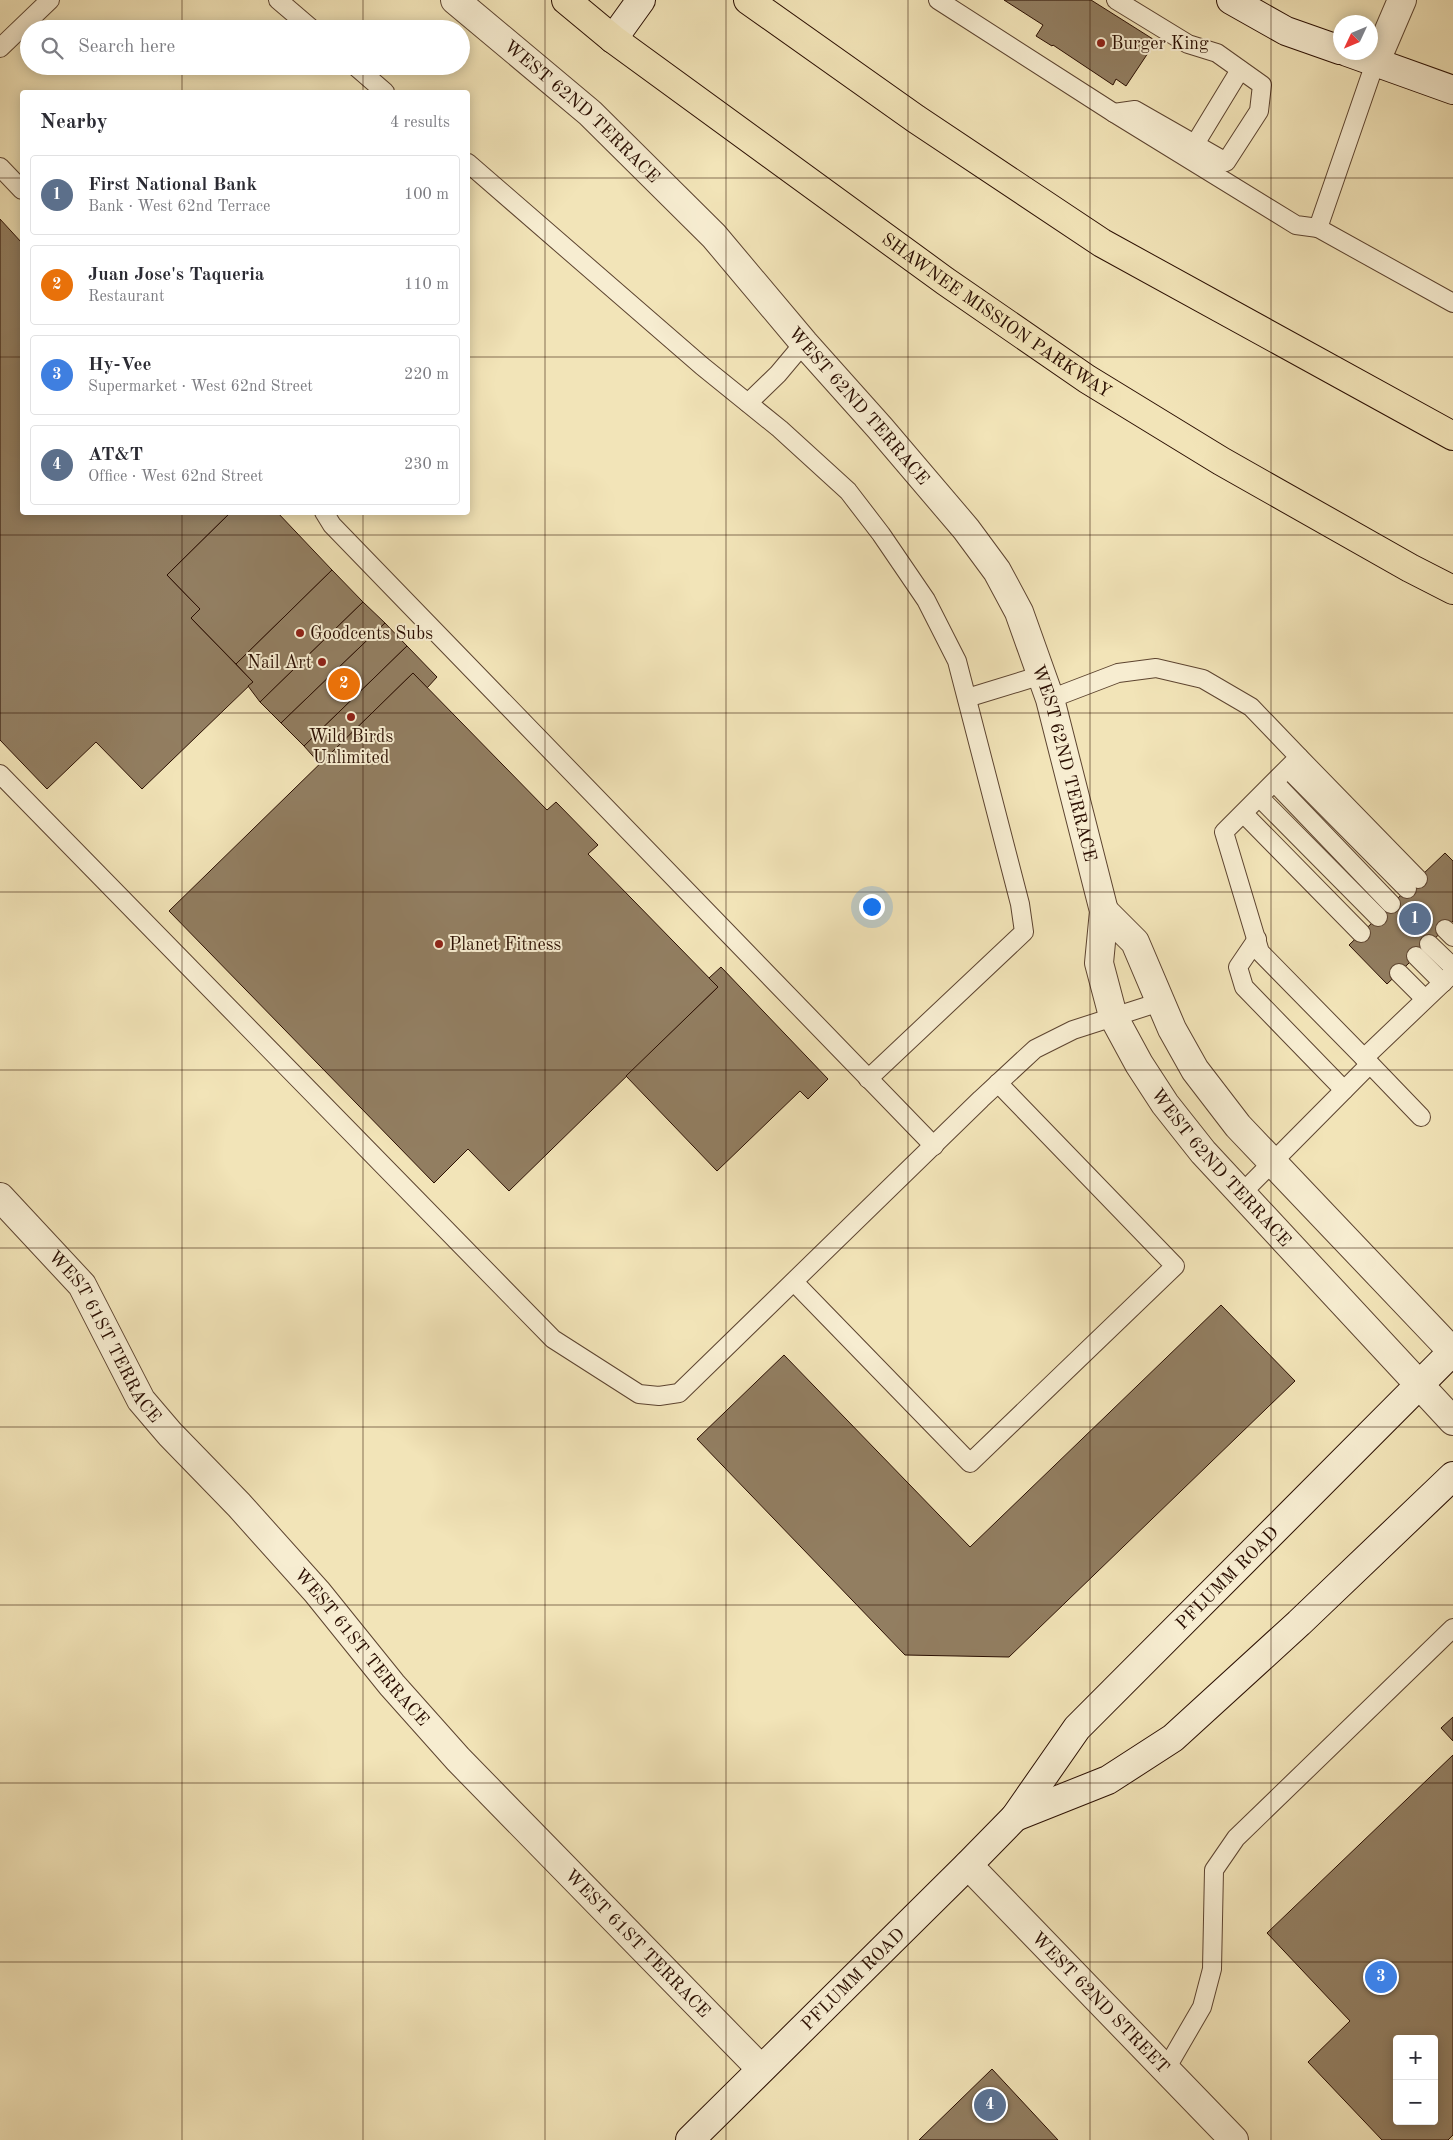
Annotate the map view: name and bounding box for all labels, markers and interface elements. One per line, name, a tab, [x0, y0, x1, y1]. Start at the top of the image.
north arrow	[1333, 15, 1378, 60]
search box	[20, 20, 470, 75]
icon: search	[38, 34, 66, 62]
place label: Burger King	[1111, 35, 1209, 53]
street label: WEST 62ND TERRACE	[500, 37, 663, 187]
marker: Burger King	[1095, 37, 1107, 49]
text: Search here	[78, 38, 175, 57]
text: Nearby	[40, 112, 108, 133]
text: 4 results	[390, 115, 450, 131]
text: First National Bank	[88, 176, 257, 195]
text: 1	[52, 187, 62, 203]
text: 100 m	[404, 187, 449, 203]
text: Bank · West 62nd Terrace	[88, 199, 270, 215]
street label: SHAWNEE MISSION PARKWAY	[878, 230, 1114, 402]
text: Juan Jose's Taqueria	[88, 266, 264, 285]
text: 2	[52, 277, 62, 293]
text: 110 m	[404, 277, 449, 293]
text: Restaurant	[88, 289, 165, 305]
street label: WEST 62ND TERRACE	[785, 324, 932, 489]
text: Hy-Vee	[88, 356, 151, 375]
text: 3	[52, 367, 62, 383]
text: 220 m	[404, 367, 449, 383]
text: Supermarket · West 62nd Street	[88, 379, 313, 395]
text: AT&T	[88, 446, 143, 465]
text: 4	[52, 457, 62, 473]
text: 230 m	[404, 457, 449, 473]
text: Office · West 62nd Street	[88, 469, 263, 485]
place label: Goodcents Subs	[310, 625, 433, 643]
marker: Goodcents Subs	[294, 627, 306, 639]
place label: Nail Art	[247, 654, 312, 672]
marker: Nail Art	[316, 656, 328, 668]
street label: WEST 62ND TERRACE	[1029, 663, 1099, 864]
pin: 2	[328, 665, 360, 703]
marker: Wild Birds Unlimited	[345, 711, 357, 723]
place label: Wild Birds Unlimited	[309, 728, 393, 767]
your location	[859, 894, 885, 920]
pin: 1	[1399, 900, 1431, 938]
place label: Planet Fitness	[449, 936, 561, 954]
marker: Planet Fitness	[433, 938, 445, 950]
street label: WEST 62ND TERRACE	[1147, 1085, 1294, 1250]
street label: WEST 61ST TERRACE	[45, 1247, 164, 1426]
street label: PFLUMM ROAD	[1173, 1524, 1282, 1633]
street label: WEST 61ST TERRACE	[290, 1565, 432, 1730]
street label: WEST 61ST TERRACE	[561, 1866, 713, 2021]
street label: PFLUMM ROAD	[799, 1925, 909, 2034]
street label: WEST 62ND STREET	[1028, 1929, 1172, 2077]
pin: 3	[1365, 1958, 1397, 1996]
map controls	[1393, 2035, 1438, 2125]
button: +	[1393, 2035, 1438, 2080]
button: −	[1393, 2080, 1438, 2125]
pin: 4	[974, 2086, 1006, 2124]

